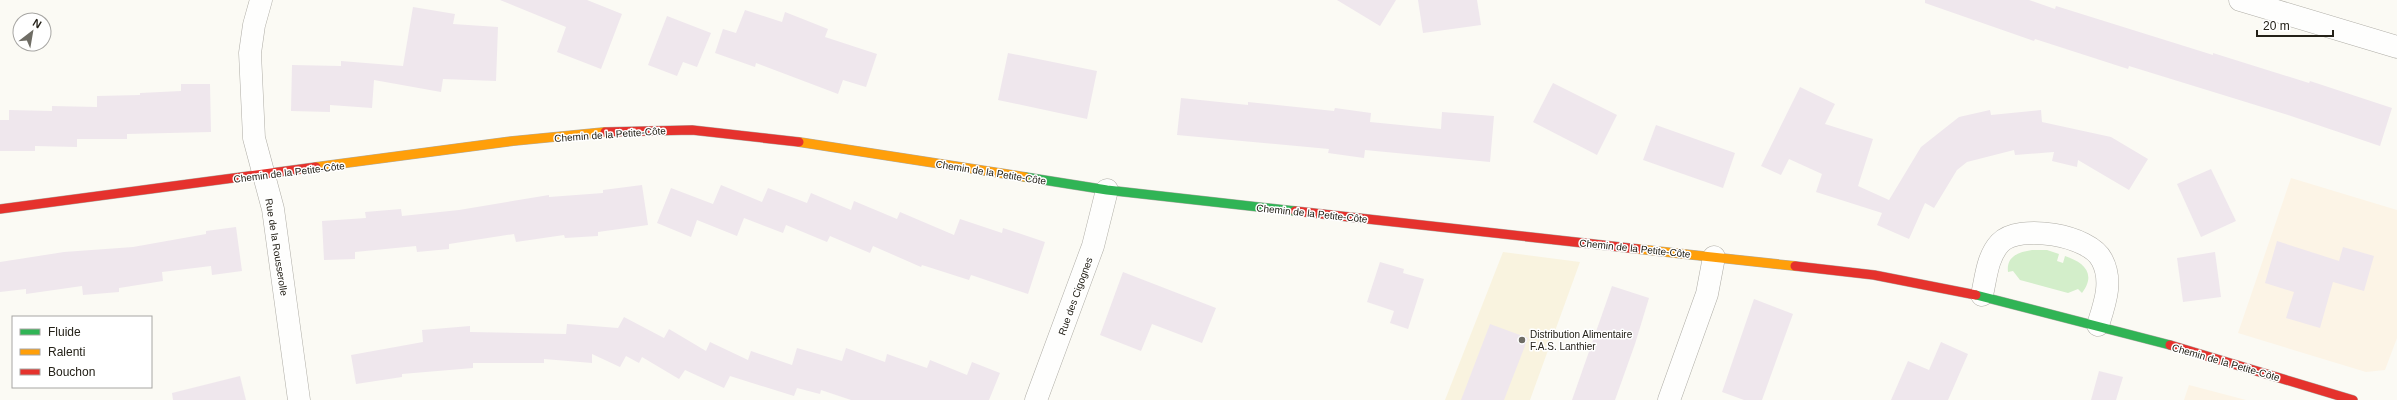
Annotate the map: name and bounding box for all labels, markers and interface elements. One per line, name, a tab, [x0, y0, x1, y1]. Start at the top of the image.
north arrow	[12, 12, 52, 52]
scale bar	[2257, 12, 2333, 38]
text: N	[31, 16, 44, 31]
text: 20 m	[2263, 19, 2290, 33]
street label: Chemin de la Petite-Côte	[554, 125, 667, 144]
street label: Chemin de la Petite-Côte	[935, 158, 1047, 187]
street label: Chemin de la Petite-Côte	[233, 160, 346, 185]
street label: Rue de la Rousserolle	[263, 198, 290, 297]
street label: Chemin de la Petite-Côte	[1256, 202, 1369, 225]
street label: Chemin de la Petite-Côte	[1579, 237, 1692, 260]
street label: Rue des Cigognes	[1056, 256, 1095, 337]
legend	[12, 316, 152, 388]
text: Fluide	[48, 325, 81, 339]
place label: Distribution Alimentaire F.A.S. Lanthier	[1530, 329, 1633, 352]
marker: Distribution Alimentaire F.A.S. Lanthier	[1517, 335, 1527, 345]
street label: Chemin de la Petite-Côte	[2171, 342, 2281, 383]
text: Ralenti	[48, 345, 85, 359]
text: Bouchon	[48, 365, 95, 379]

